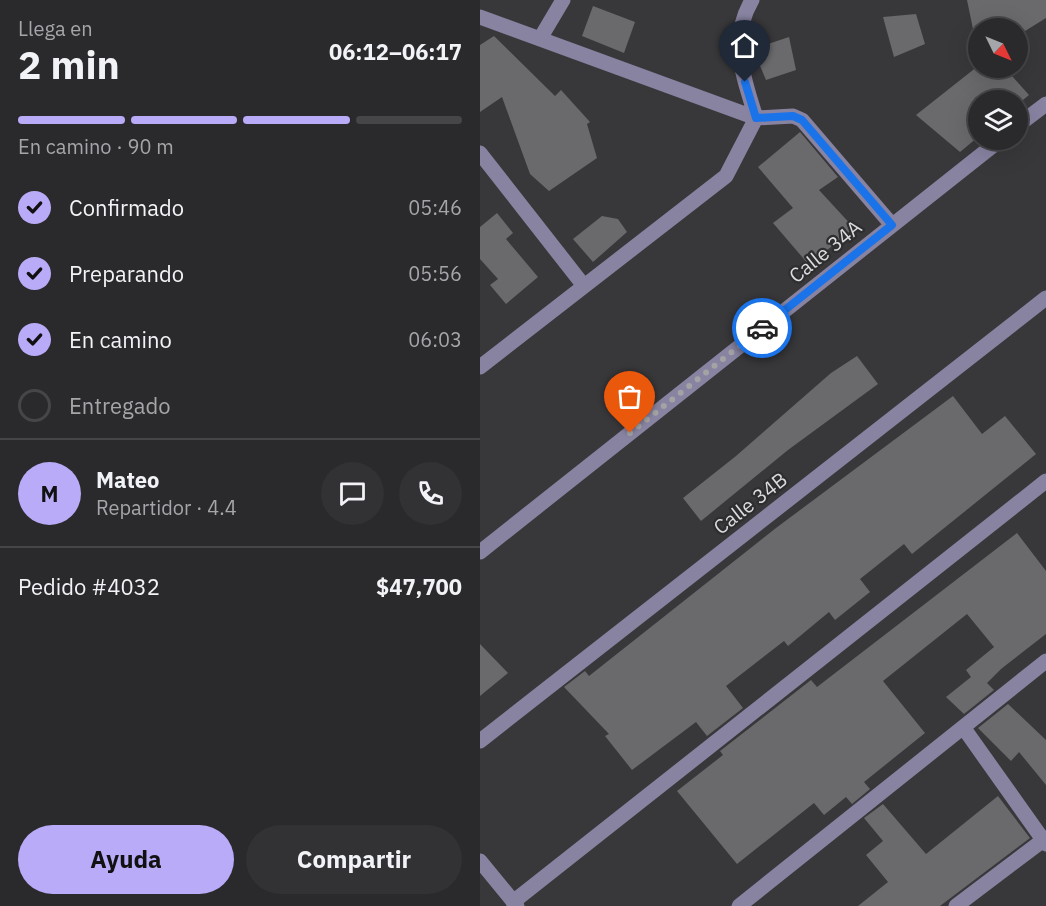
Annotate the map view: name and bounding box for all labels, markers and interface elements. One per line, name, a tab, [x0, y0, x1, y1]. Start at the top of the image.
text: Llega en	[18, 15, 93, 42]
north arrow	[968, 18, 1028, 78]
map controls	[968, 18, 1028, 150]
pin	[719, 20, 770, 82]
icon: home	[728, 29, 761, 62]
text: 06:12–06:17	[329, 37, 462, 66]
text: 2 min	[18, 39, 120, 90]
button: layers	[968, 90, 1028, 150]
text: En camino · 90 m	[18, 133, 174, 160]
icon: check	[18, 191, 51, 224]
text: Confirmado	[69, 193, 184, 222]
text: 05:46	[408, 194, 462, 221]
street label: Calle 34A	[783, 213, 867, 289]
icon: check	[18, 257, 51, 290]
text: Preparando	[69, 259, 184, 288]
text: 05:56	[408, 260, 462, 287]
courier	[732, 298, 792, 358]
icon: car	[746, 312, 779, 345]
icon: check	[18, 323, 51, 356]
text: En camino	[69, 325, 172, 354]
text: 06:03	[408, 326, 462, 353]
pin	[604, 371, 655, 433]
icon: bag	[613, 380, 646, 413]
text: Entregado	[69, 391, 170, 420]
button: chat	[321, 462, 384, 525]
button: phone	[399, 462, 462, 525]
text: Mateo	[96, 465, 160, 494]
street label: Calle 34B	[708, 466, 792, 540]
text: M	[40, 479, 59, 508]
text: Repartidor · 4.4	[96, 494, 237, 521]
text: Pedido #4032	[18, 572, 160, 601]
text: $47,700	[376, 572, 462, 601]
button: Ayuda	[18, 825, 234, 894]
button: Compartir	[246, 825, 462, 894]

